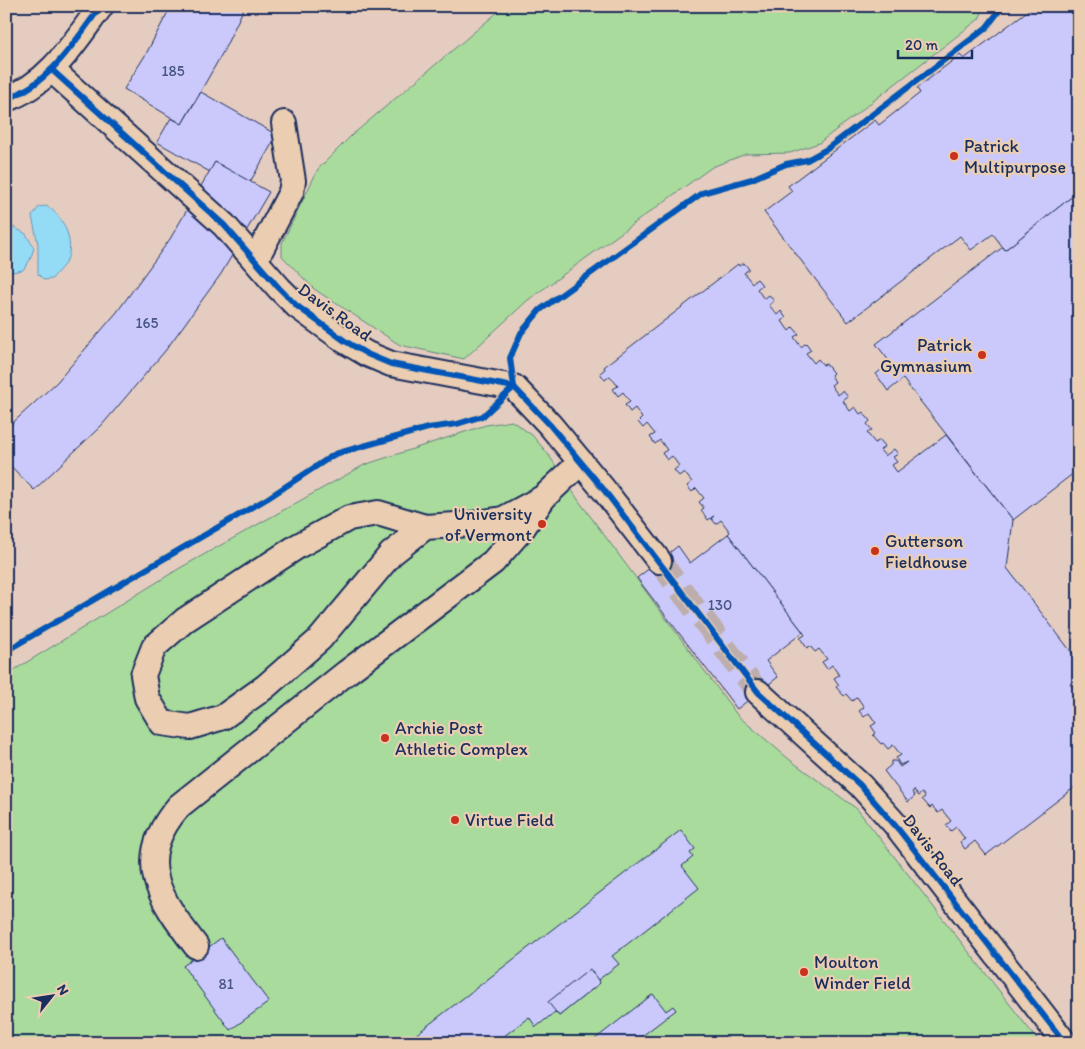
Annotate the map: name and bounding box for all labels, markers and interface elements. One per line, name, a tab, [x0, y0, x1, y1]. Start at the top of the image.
scale bar	[898, 28, 971, 60]
text: 20 m	[905, 36, 939, 54]
house number: 185	[161, 62, 185, 80]
place label: Patrick Multipurpose	[964, 135, 1066, 178]
marker: Patrick Multipurpose	[948, 150, 960, 162]
street label: Davis Road	[294, 278, 376, 346]
house number: 165	[136, 314, 159, 332]
place label: Patrick Gymnasium	[880, 334, 973, 377]
marker: Patrick Gymnasium	[976, 349, 988, 361]
place label: University of Vermont	[445, 503, 532, 546]
marker: University of Vermont	[536, 518, 548, 530]
place label: Gutterson Fieldhouse	[885, 530, 967, 573]
marker: Gutterson Fieldhouse	[869, 545, 881, 557]
house number: 130	[708, 596, 732, 614]
place label: Archie Post Athletic Complex	[395, 717, 528, 760]
marker: Archie Post Athletic Complex	[379, 732, 391, 744]
place label: Virtue Field	[465, 809, 554, 831]
street label: Davis Road	[898, 809, 968, 891]
marker: Virtue Field	[449, 814, 461, 826]
place label: Moulton Winder Field	[814, 951, 911, 994]
marker: Moulton Winder Field	[798, 966, 810, 978]
north arrow	[28, 972, 78, 1022]
house number: 81	[218, 975, 234, 993]
text: N	[53, 981, 73, 998]

